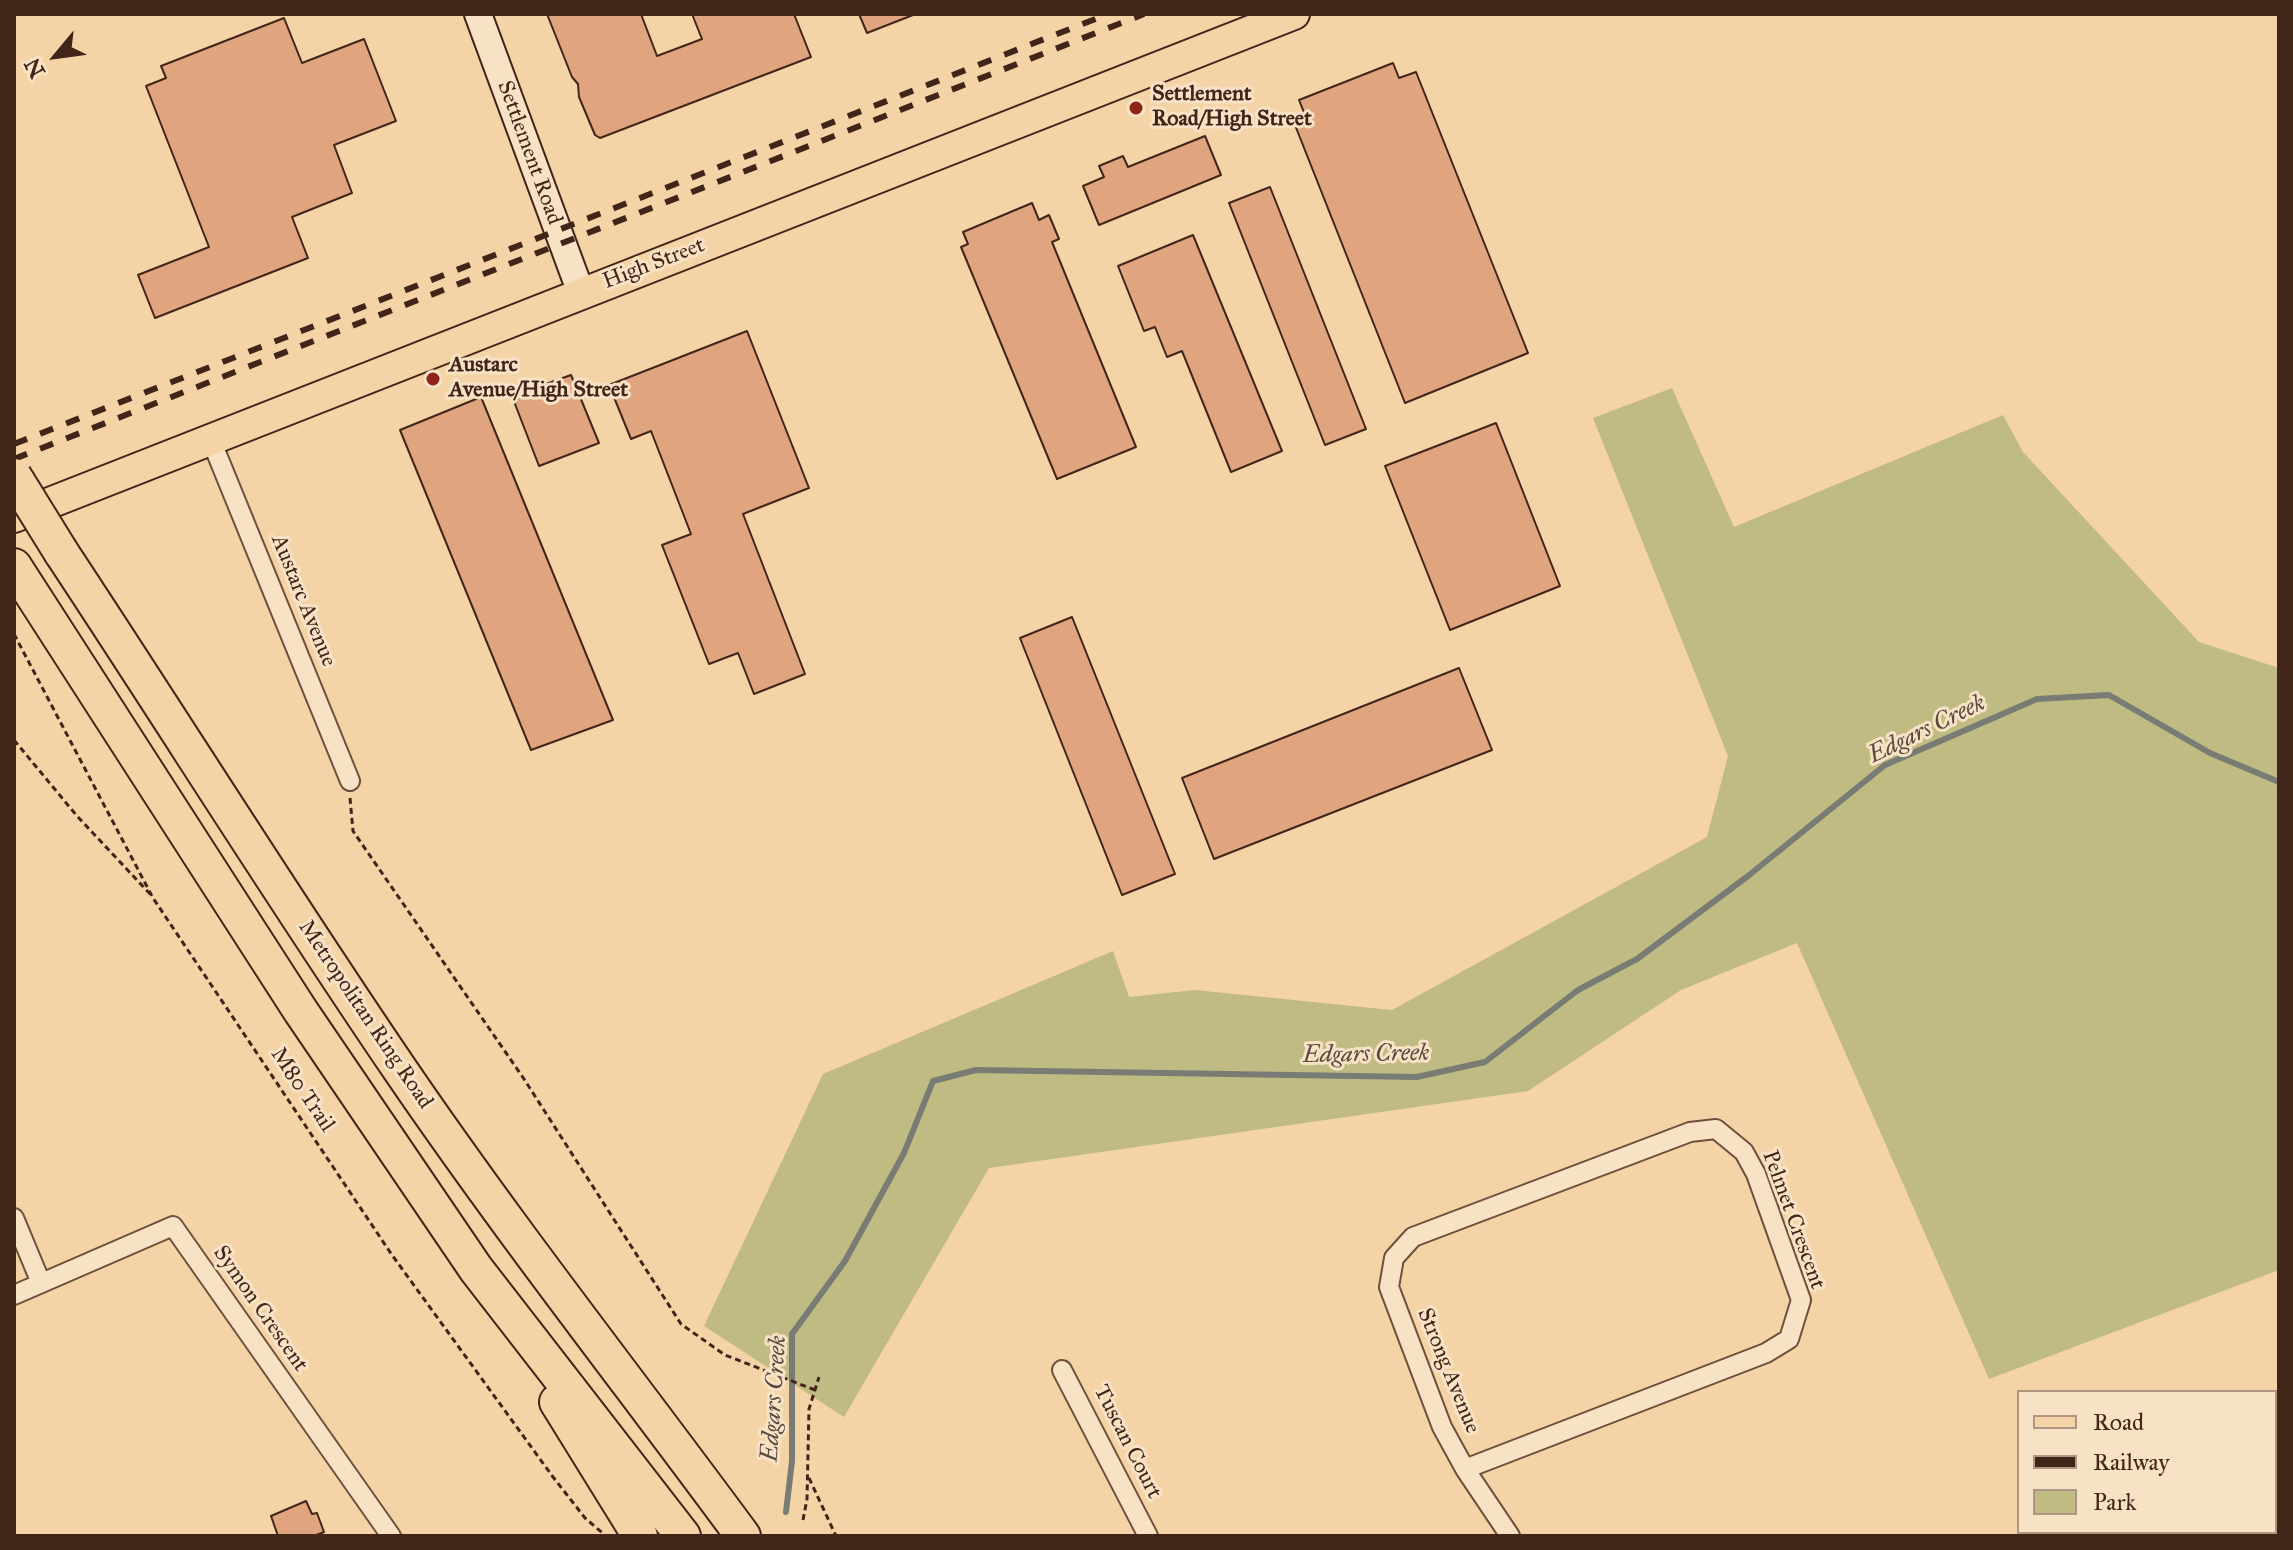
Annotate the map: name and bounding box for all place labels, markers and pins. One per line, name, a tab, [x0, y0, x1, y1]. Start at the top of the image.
place label: Settlement Road/High Street	[1152, 82, 1312, 134]
marker: Settlement Road/High Street	[1127, 99, 1145, 117]
place label: Austarc Avenue/High Street	[449, 353, 628, 404]
marker: Austarc Avenue/High Street	[424, 370, 442, 388]

